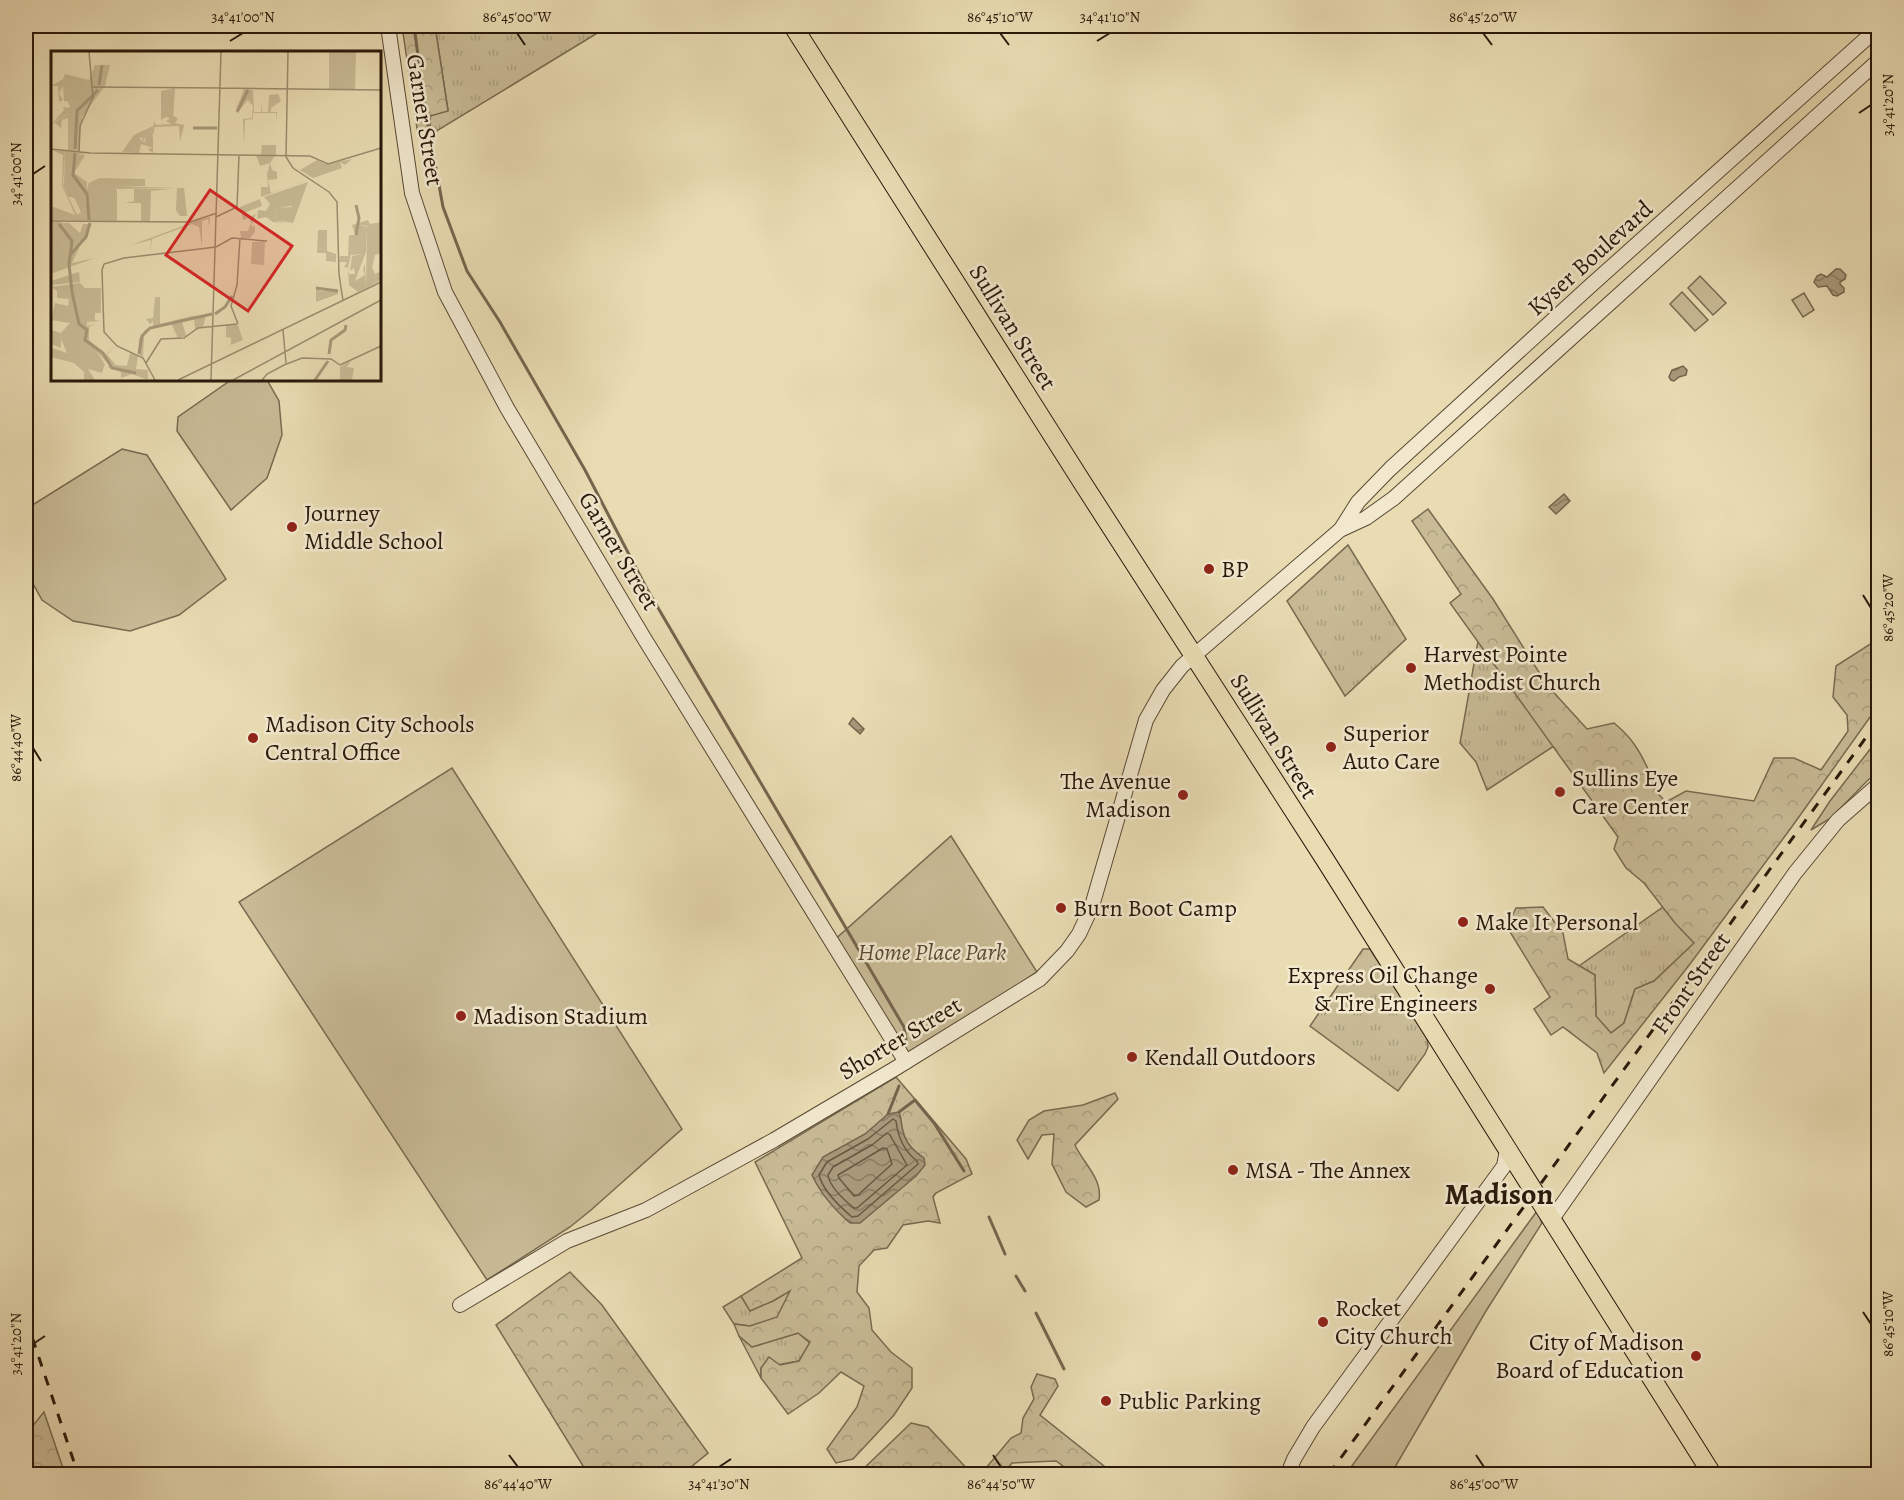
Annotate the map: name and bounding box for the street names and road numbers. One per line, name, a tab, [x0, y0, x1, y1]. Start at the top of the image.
street label: Garner Street	[399, 52, 451, 188]
street label: Kyser Boulevard	[1520, 193, 1660, 323]
street label: Sullivan Street	[962, 258, 1064, 396]
street label: Garner Street	[571, 486, 667, 616]
street label: Sullivan Street	[1223, 667, 1325, 805]
street label: Front Street	[1644, 926, 1738, 1040]
street label: Shorter Street	[833, 989, 967, 1087]

